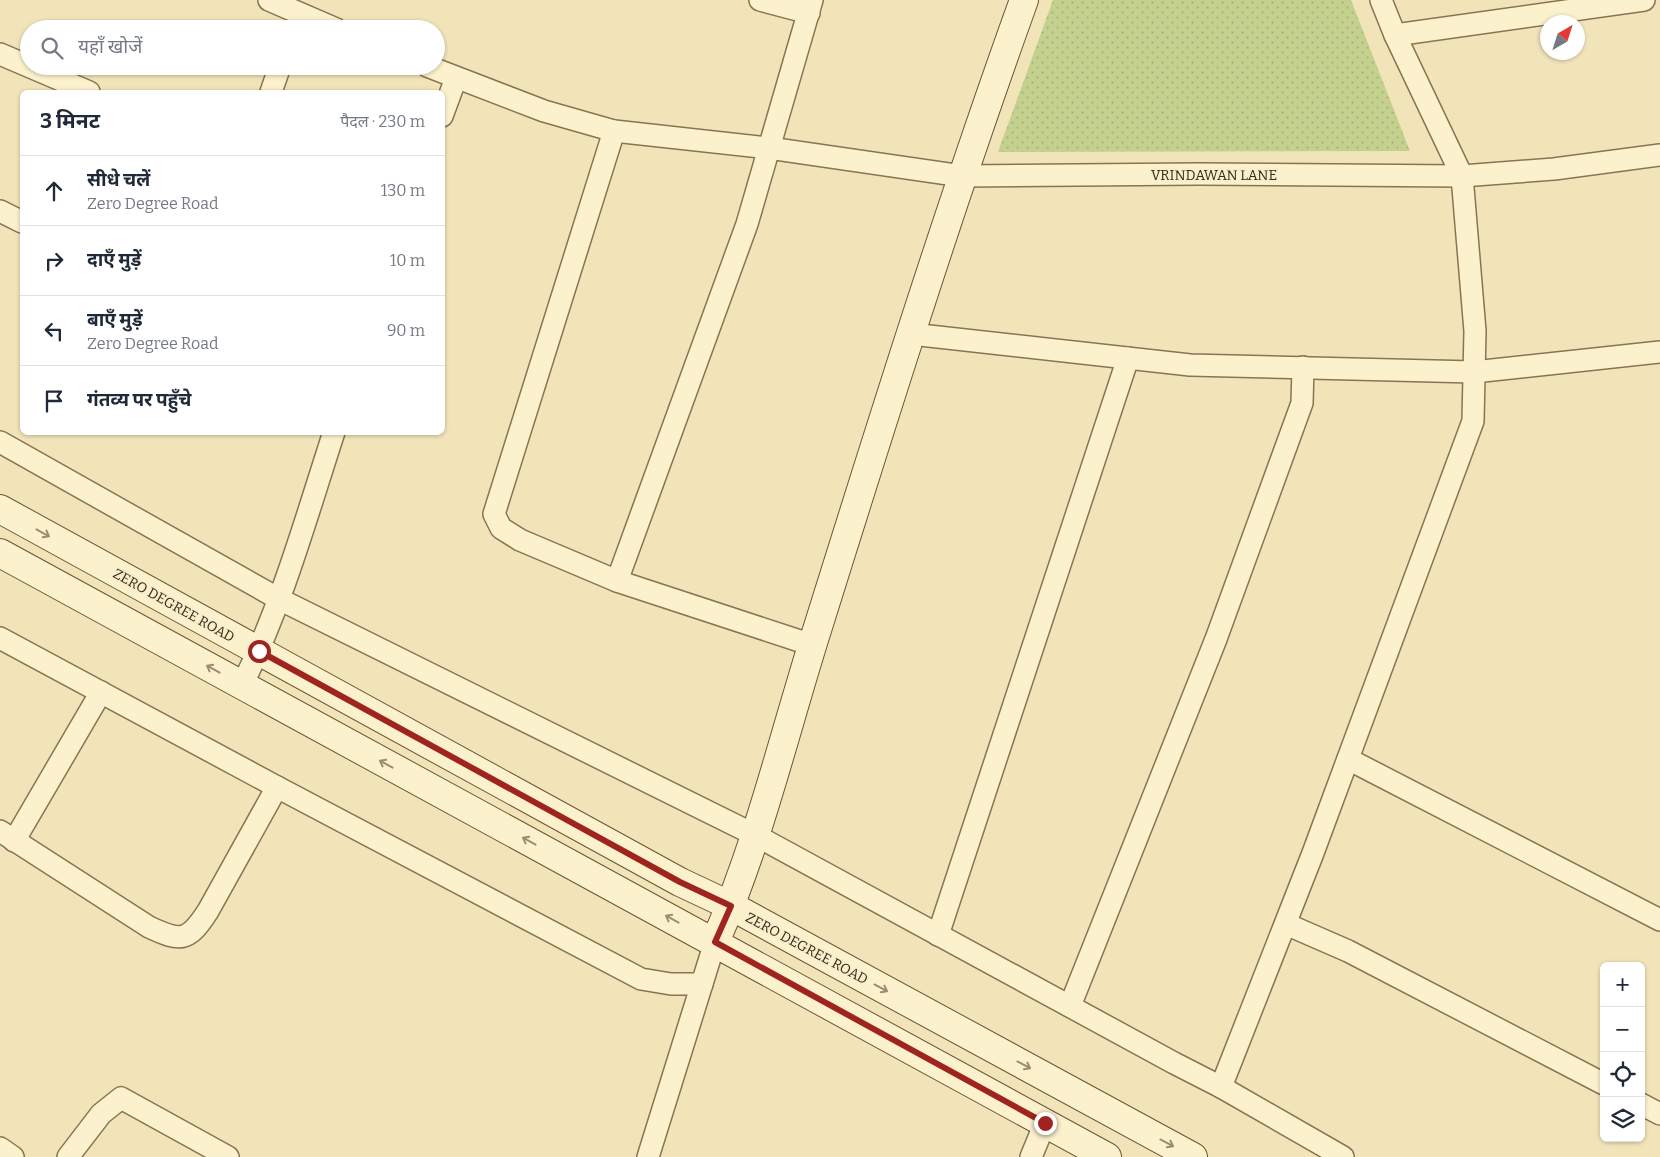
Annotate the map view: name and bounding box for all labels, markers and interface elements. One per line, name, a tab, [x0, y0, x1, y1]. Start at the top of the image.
north arrow	[1540, 15, 1585, 60]
search box	[20, 20, 445, 75]
icon: search	[38, 34, 66, 62]
text: यहाँ खोजें	[78, 35, 142, 58]
text: 3 मिनट	[40, 108, 100, 134]
text: पैदल · 230 m	[340, 112, 425, 131]
street label: VRINDAWAN LANE	[1151, 167, 1277, 184]
text: सीधे चलें	[87, 168, 150, 191]
icon: ahead	[40, 177, 68, 205]
text: 130 m	[381, 181, 425, 200]
text: Zero Degree Road	[87, 194, 218, 213]
icon: right	[40, 247, 68, 275]
text: दाएँ मुड़ें	[87, 248, 141, 271]
text: 10 m	[390, 251, 425, 270]
text: बाएँ मुड़ें	[87, 308, 143, 331]
icon: left	[40, 317, 68, 345]
text: 90 m	[387, 321, 425, 340]
text: Zero Degree Road	[87, 334, 218, 353]
icon: arrive	[40, 387, 68, 415]
text: गंतव्य पर पहुँचे	[87, 388, 192, 411]
one-way arrow	[35, 528, 49, 538]
street label: ZERO DEGREE ROAD	[110, 565, 237, 646]
route start	[248, 640, 271, 663]
one-way arrow	[206, 664, 221, 673]
one-way arrow	[380, 758, 394, 768]
one-way arrow	[522, 836, 537, 845]
street label: ZERO DEGREE ROAD	[743, 909, 871, 988]
one-way arrow	[665, 914, 680, 923]
map controls	[1600, 962, 1645, 1142]
button: +	[1600, 962, 1645, 1007]
one-way arrow	[873, 984, 888, 993]
button: −	[1600, 1007, 1645, 1052]
button: locate	[1600, 1052, 1645, 1097]
one-way arrow	[1016, 1061, 1031, 1071]
button: layers	[1600, 1097, 1645, 1142]
route end	[1034, 1112, 1057, 1135]
one-way arrow	[1159, 1138, 1174, 1148]

